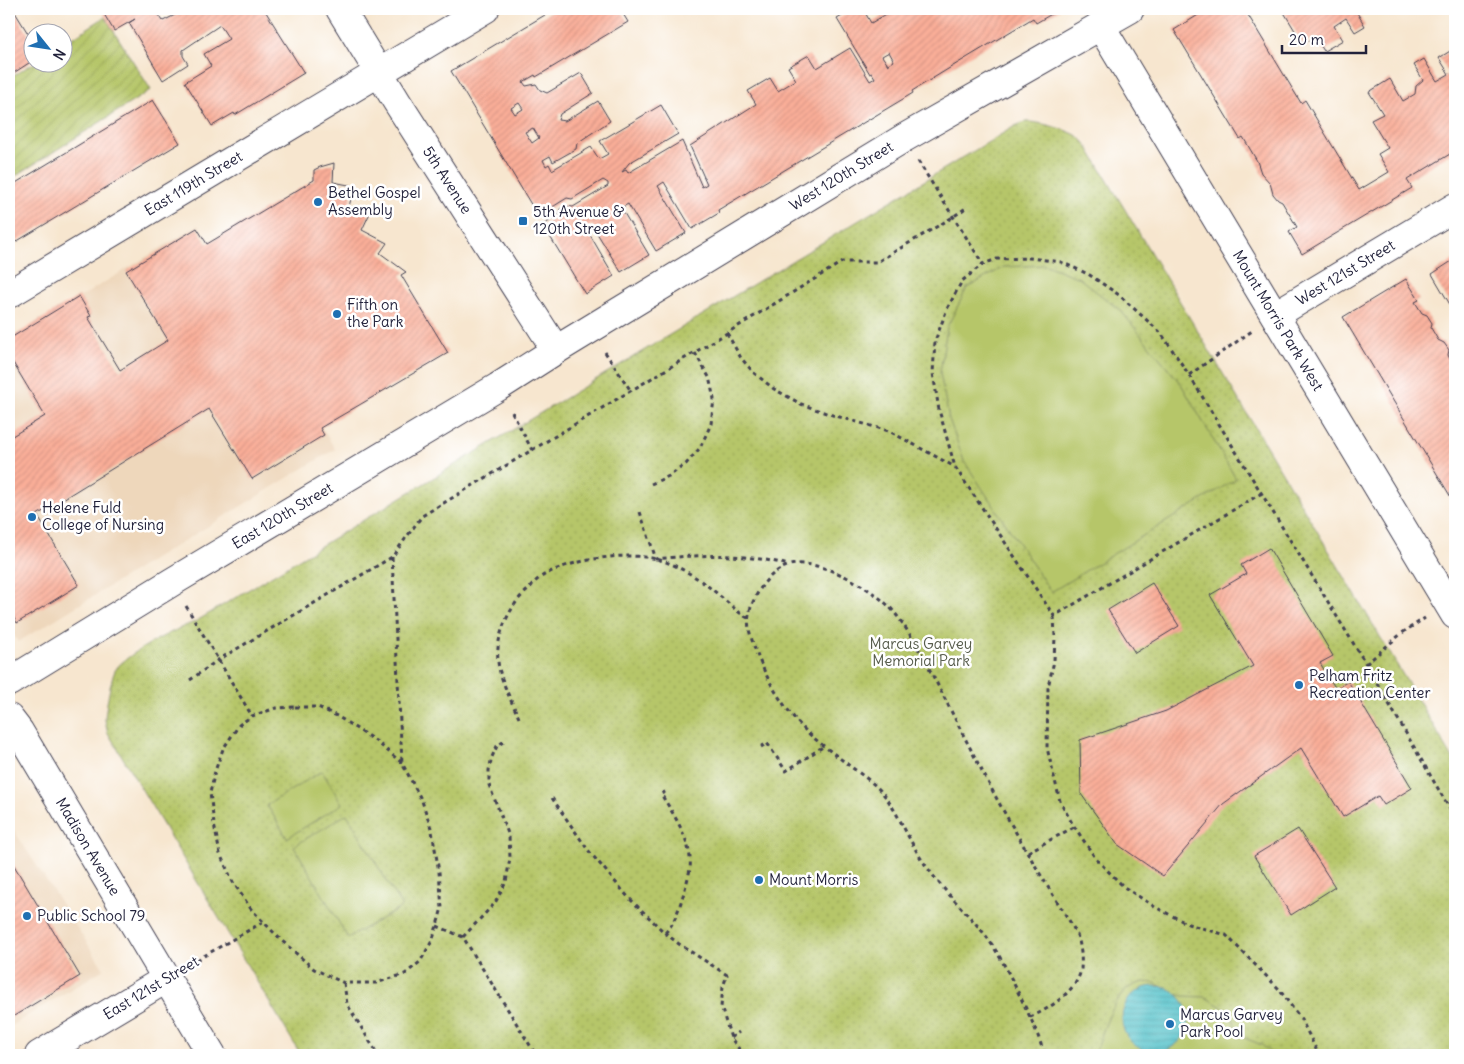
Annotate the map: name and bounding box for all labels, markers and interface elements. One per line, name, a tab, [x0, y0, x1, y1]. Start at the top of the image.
north arrow	[22, 22, 72, 72]
scale bar	[1282, 22, 1365, 54]
text: 20 m	[1289, 30, 1324, 49]
text: N	[49, 46, 69, 63]
street label: West 120th Street	[786, 137, 896, 215]
street label: 5th Avenue	[419, 143, 476, 217]
street label: East 119th Street	[141, 147, 246, 220]
place label: Bethel Gospel Assembly	[328, 183, 421, 219]
marker: Bethel Gospel Assembly	[312, 196, 324, 208]
place label: 5th Avenue & 120th Street	[533, 202, 625, 238]
marker: 5th Avenue & 120th Street	[517, 215, 529, 227]
street label: West 121st Street	[1292, 235, 1398, 309]
street label: Mount Morris Park West	[1229, 247, 1328, 394]
place label: Fifth on the Park	[347, 295, 404, 331]
marker: Fifth on the Park	[331, 308, 343, 320]
street label: East 120th Street	[228, 478, 336, 553]
place label: Helene Fuld College of Nursing	[42, 498, 164, 534]
marker: Helene Fuld College of Nursing	[26, 511, 38, 523]
park label: Marcus Garvey Memorial Park	[870, 634, 972, 670]
place label: Pelham Fritz Recreation Center	[1309, 666, 1431, 702]
marker: Pelham Fritz Recreation Center	[1293, 679, 1305, 691]
street label: Madison Avenue	[52, 794, 125, 899]
place label: Mount Morris	[769, 870, 858, 889]
marker: Mount Morris	[753, 874, 765, 886]
place label: Public School 79	[37, 906, 145, 925]
marker: Public School 79	[21, 910, 33, 922]
street label: East 121st Street	[99, 952, 202, 1024]
place label: Marcus Garvey Park Pool	[1180, 1005, 1283, 1041]
marker: Marcus Garvey Park Pool	[1164, 1018, 1176, 1030]

